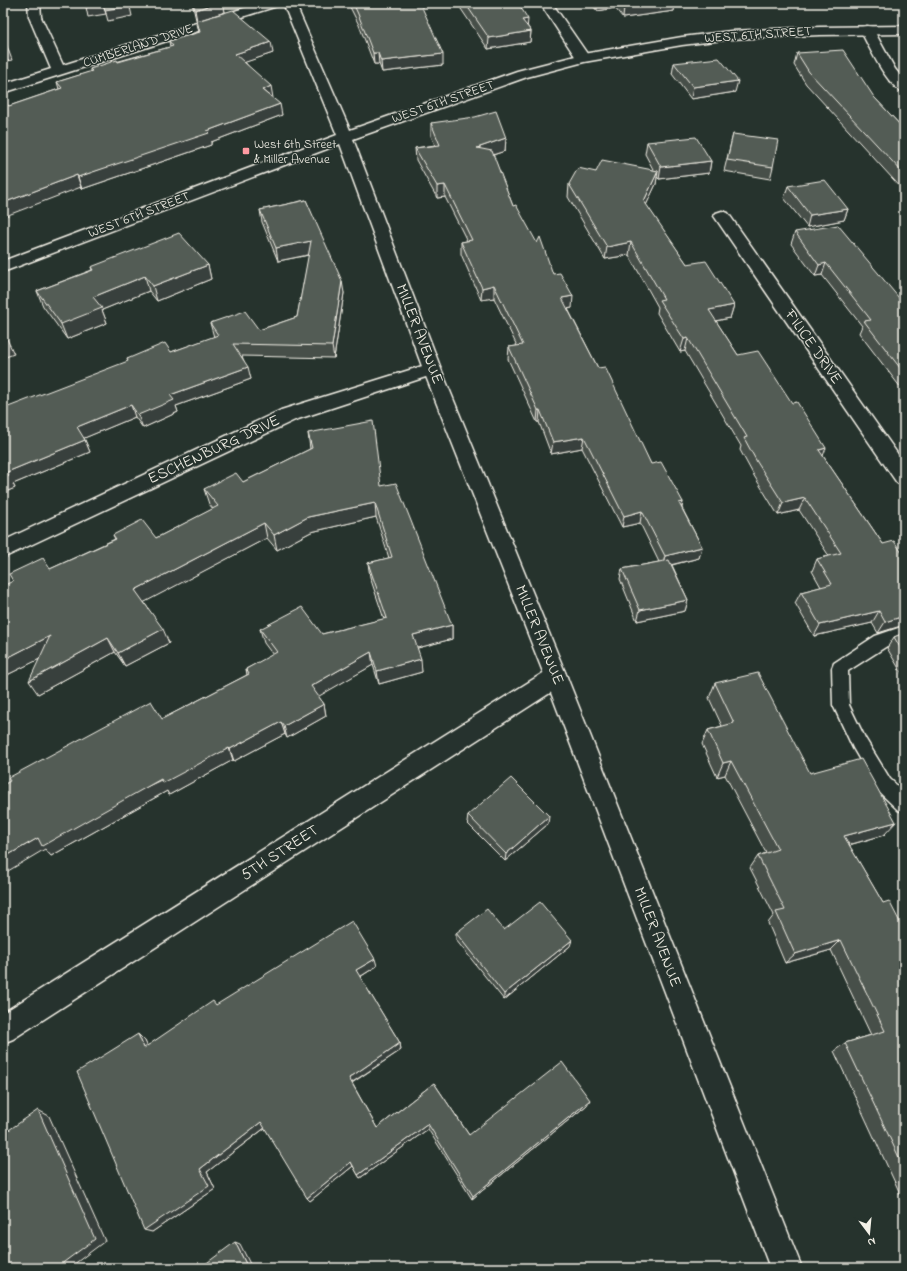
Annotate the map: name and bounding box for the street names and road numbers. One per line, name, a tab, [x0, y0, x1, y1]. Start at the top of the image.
street label: CUMBERLAND DRIVE	[81, 19, 195, 73]
street label: WEST 6TH STREET	[704, 22, 813, 48]
street label: WEST 6TH STREET	[389, 75, 497, 128]
street label: WEST 6TH STREET	[86, 187, 193, 243]
street label: MILLER AVENUE	[389, 280, 449, 388]
street label: FILICE DRIVE	[778, 304, 848, 389]
street label: ESCHENBURG DRIVE	[144, 409, 284, 491]
street label: MILLER AVENUE	[508, 582, 570, 688]
street label: 5TH STREET	[236, 819, 324, 887]
street label: MILLER AVENUE	[627, 883, 687, 991]

